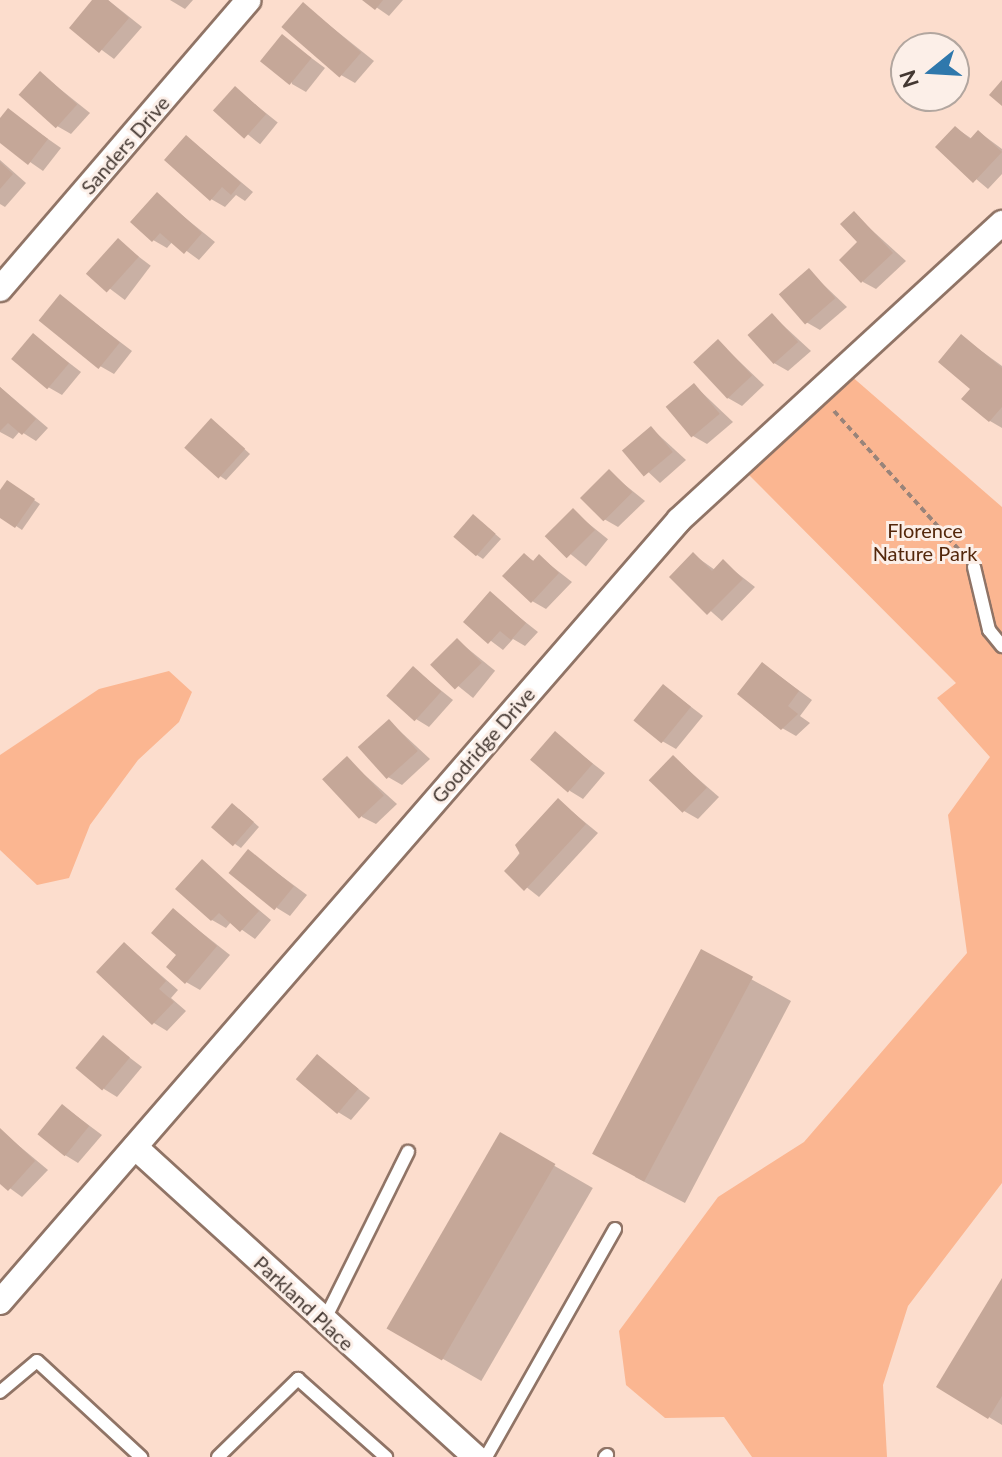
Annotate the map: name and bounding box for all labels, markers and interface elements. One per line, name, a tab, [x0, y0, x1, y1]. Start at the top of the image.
north arrow	[890, 32, 970, 112]
text: N	[893, 67, 924, 91]
street label: Sanders Drive	[76, 91, 174, 199]
park label: Florence Nature Park	[873, 518, 977, 565]
street label: Goodridge Drive	[426, 682, 540, 808]
street label: Parkland Place	[249, 1251, 359, 1355]

